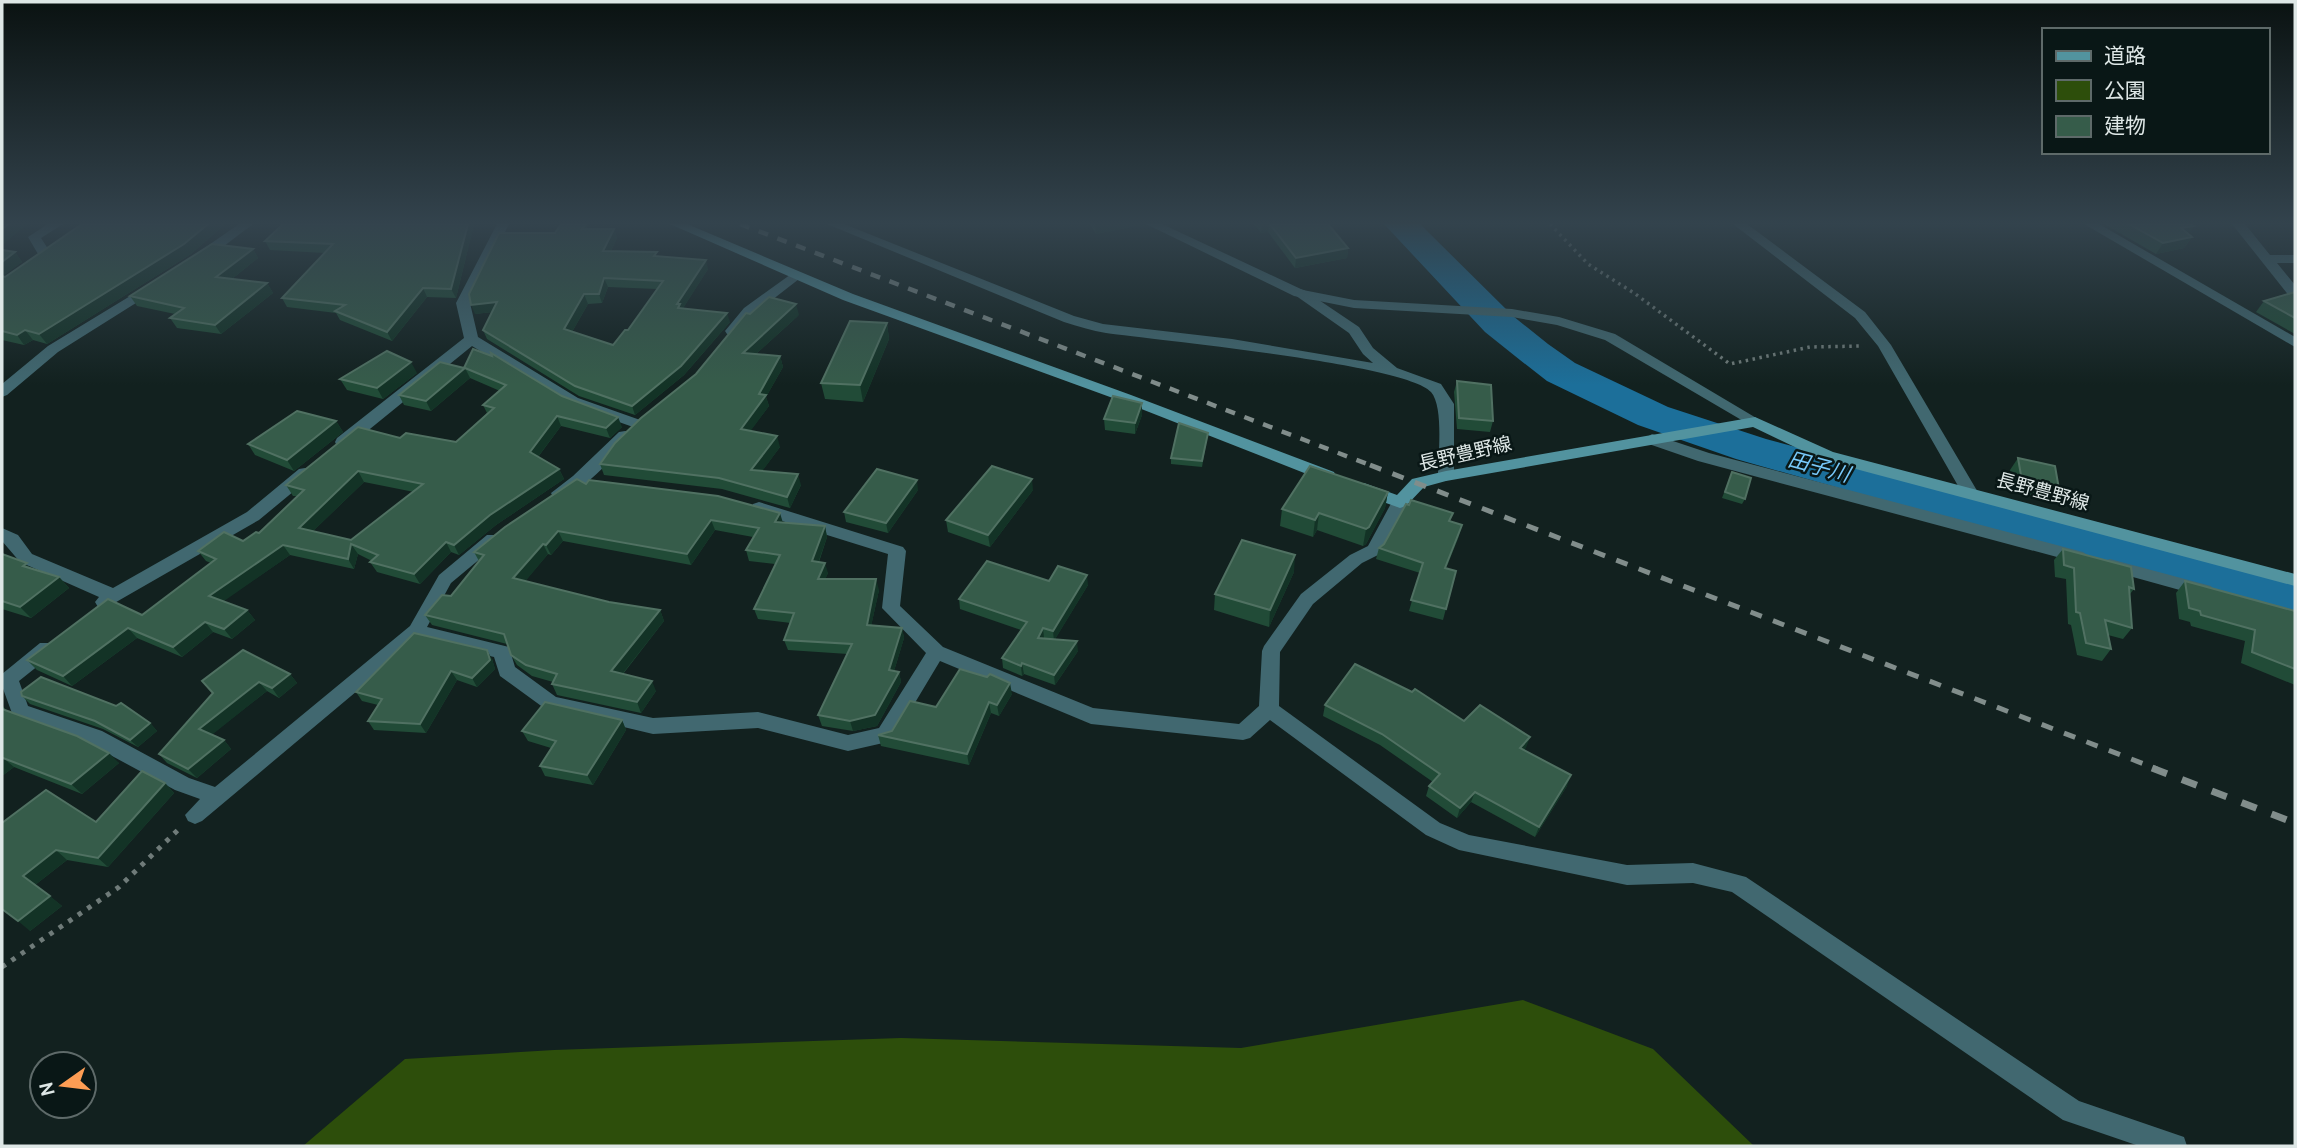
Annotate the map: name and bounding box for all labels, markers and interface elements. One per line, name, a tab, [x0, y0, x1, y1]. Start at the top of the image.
legend	[2042, 28, 2269, 154]
text: 道路	[2104, 43, 2146, 68]
text: 公園	[2104, 78, 2146, 103]
text: 建物	[2104, 113, 2146, 138]
street label: 長野豊野線	[1416, 432, 1514, 475]
water label: 田子川	[1785, 446, 1855, 487]
street label: 長野豊野線	[1994, 468, 2092, 515]
north arrow	[28, 1050, 98, 1120]
text: N	[34, 1080, 60, 1098]

